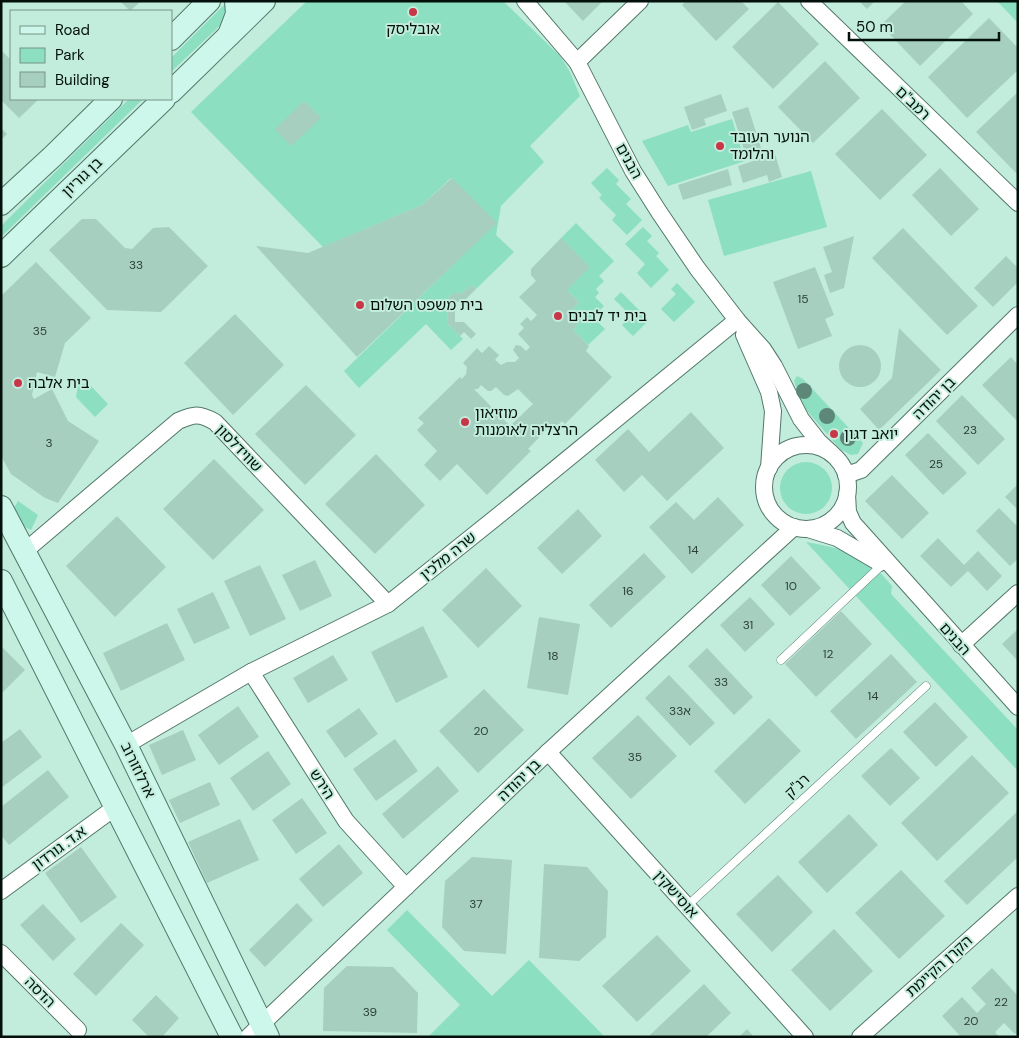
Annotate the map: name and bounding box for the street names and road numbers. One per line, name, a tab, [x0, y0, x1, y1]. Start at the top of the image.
street label: רמב"ם	[891, 82, 935, 124]
street label: הבנים	[611, 140, 647, 182]
street label: בן גוריון	[57, 152, 107, 201]
street label: בן יהודה	[908, 372, 960, 424]
street label: שווידלסון	[211, 420, 267, 476]
street label: שרה מלכין	[416, 527, 480, 585]
street label: הבנים	[935, 618, 975, 660]
street label: ארלוזורוב	[116, 739, 160, 801]
street label: בן יהודה	[493, 754, 545, 806]
street label: הירש	[305, 765, 339, 803]
street label: רנ"ק	[780, 769, 814, 803]
street label: א.ד. גורדון	[28, 821, 90, 875]
street label: אוסישקין	[649, 866, 703, 922]
street label: הקרן הקיימת	[901, 931, 977, 1001]
street label: הדסה	[20, 972, 60, 1012]

